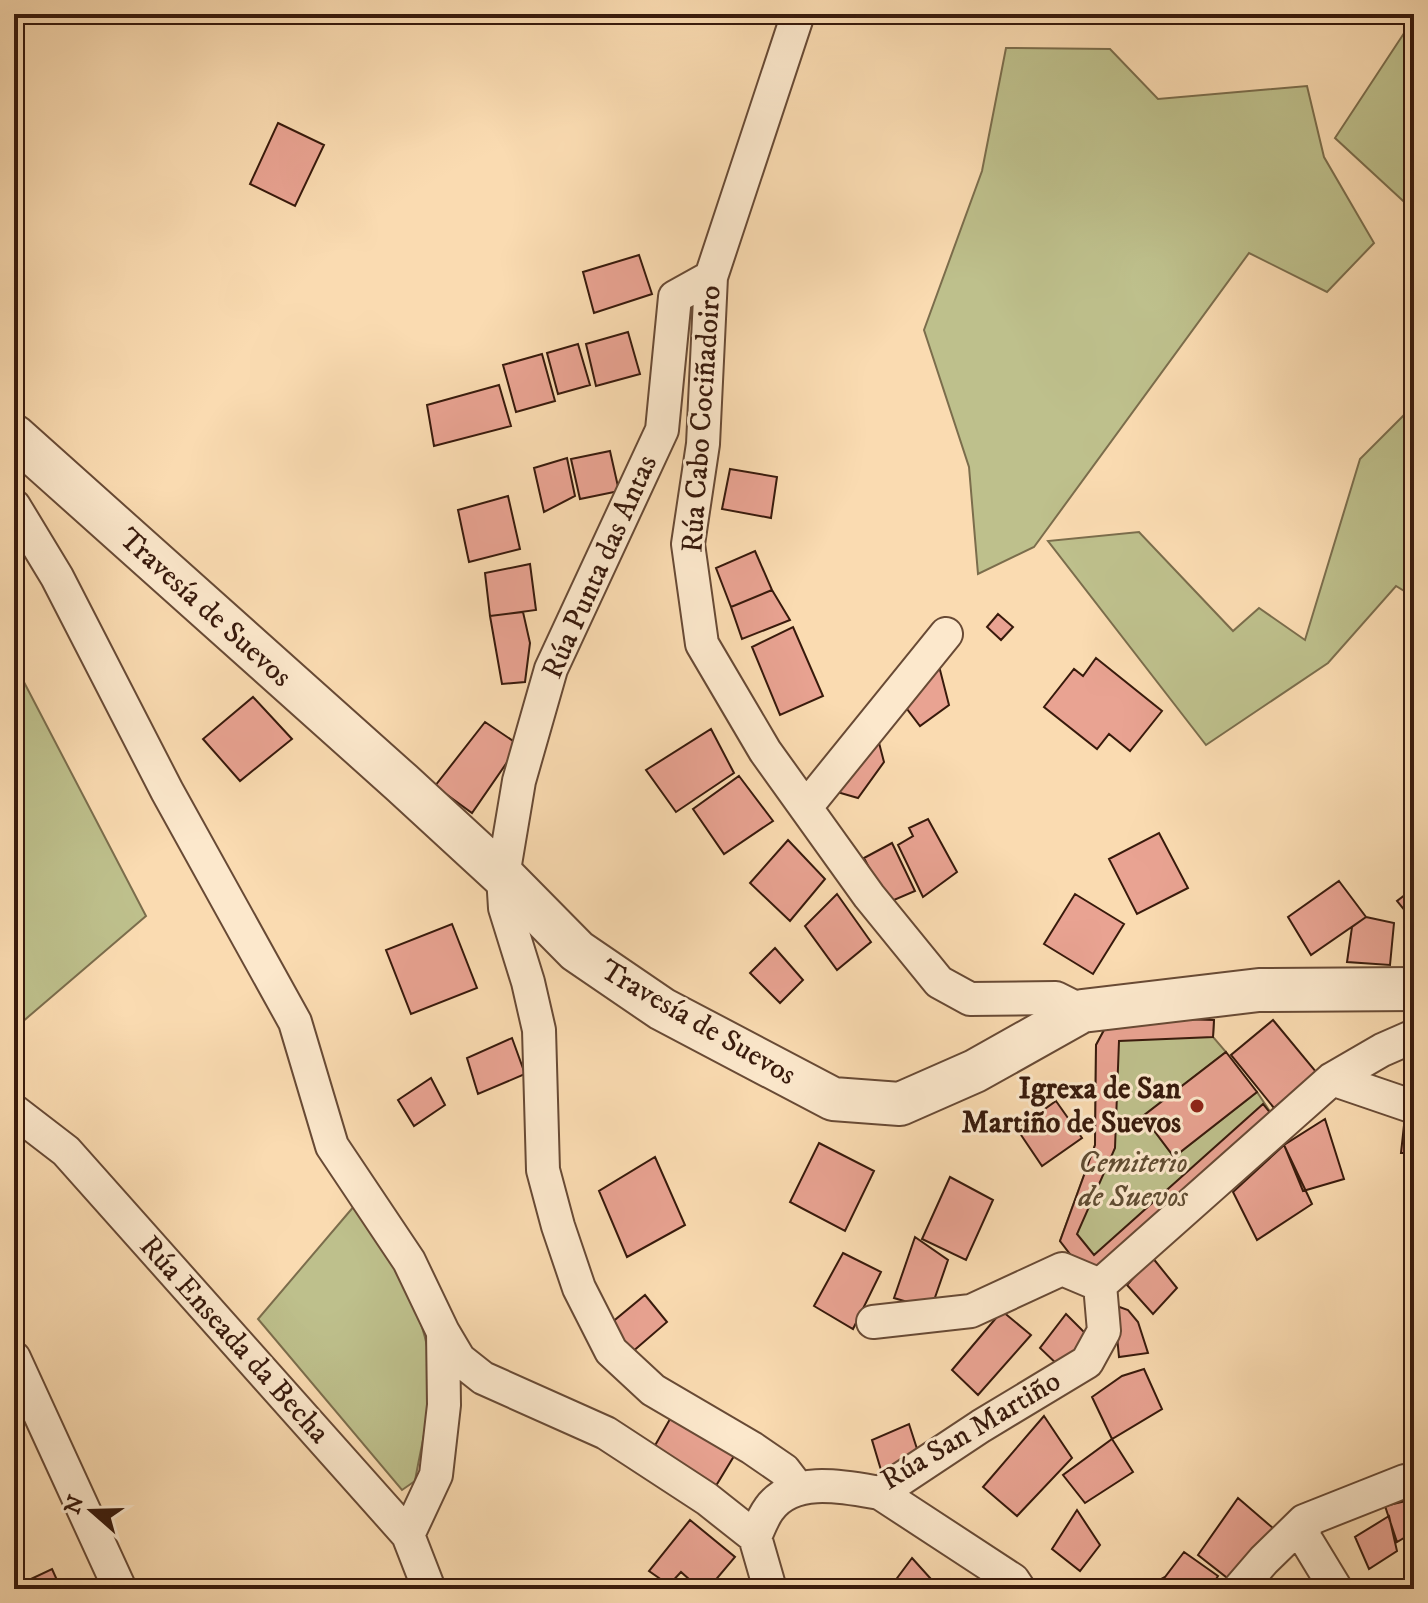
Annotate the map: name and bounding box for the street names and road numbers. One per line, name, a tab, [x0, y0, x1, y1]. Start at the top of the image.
street label: Rúa Cabo Cociñadoiro	[674, 284, 730, 554]
street label: Rúa Punta das Antas	[534, 449, 666, 685]
street label: Travesía de Suevos	[111, 521, 299, 695]
street label: Travesía de Suevos	[593, 952, 803, 1094]
street label: Rúa Enseada da Becha	[131, 1228, 337, 1452]
street label: Rúa San Martiño	[874, 1363, 1068, 1499]

